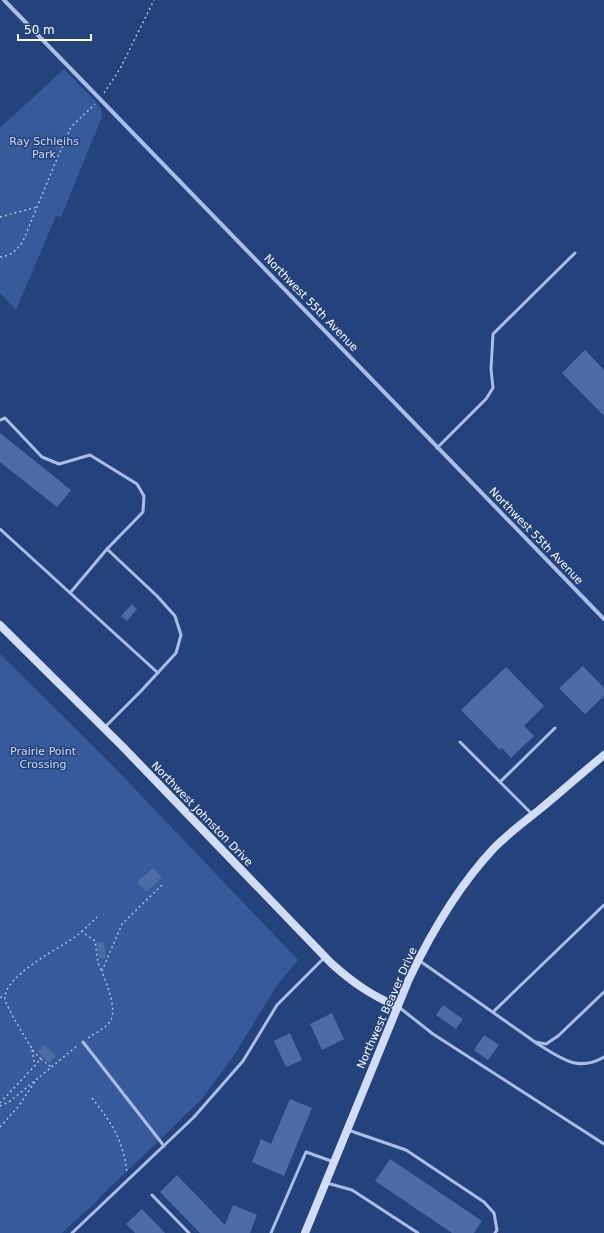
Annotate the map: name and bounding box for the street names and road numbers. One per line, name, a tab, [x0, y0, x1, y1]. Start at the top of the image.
street label: Northwest 55th Avenue	[261, 252, 361, 354]
street label: Northwest 55th Avenue	[486, 485, 586, 587]
street label: Northwest Johnston Drive	[149, 759, 256, 869]
street label: Northwest Beaver Drive	[354, 945, 420, 1071]

